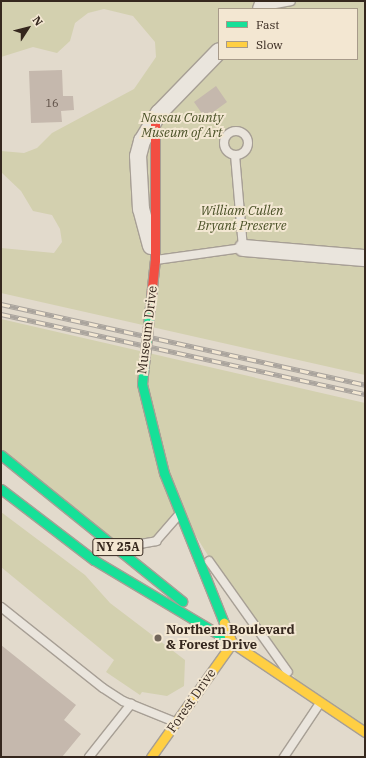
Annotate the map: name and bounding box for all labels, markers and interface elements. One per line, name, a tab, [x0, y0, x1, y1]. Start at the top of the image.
north arrow	[8, 8, 48, 48]
legend	[218, 8, 358, 60]
text: N	[29, 13, 46, 29]
text: Fast	[256, 17, 280, 32]
text: Slow	[256, 37, 283, 52]
house number: 16	[45, 96, 59, 110]
park label: Nassau County Museum of Art	[141, 111, 223, 142]
park label: William Cullen Bryant Preserve	[198, 204, 286, 235]
street label: Museum Drive	[135, 285, 161, 375]
road number: NY 25A	[92, 537, 144, 557]
place label: Northern Boulevard & Forest Drive	[166, 623, 295, 654]
marker: Northern Boulevard & Forest Drive	[153, 633, 163, 643]
street label: Forest Drive	[164, 666, 220, 736]

